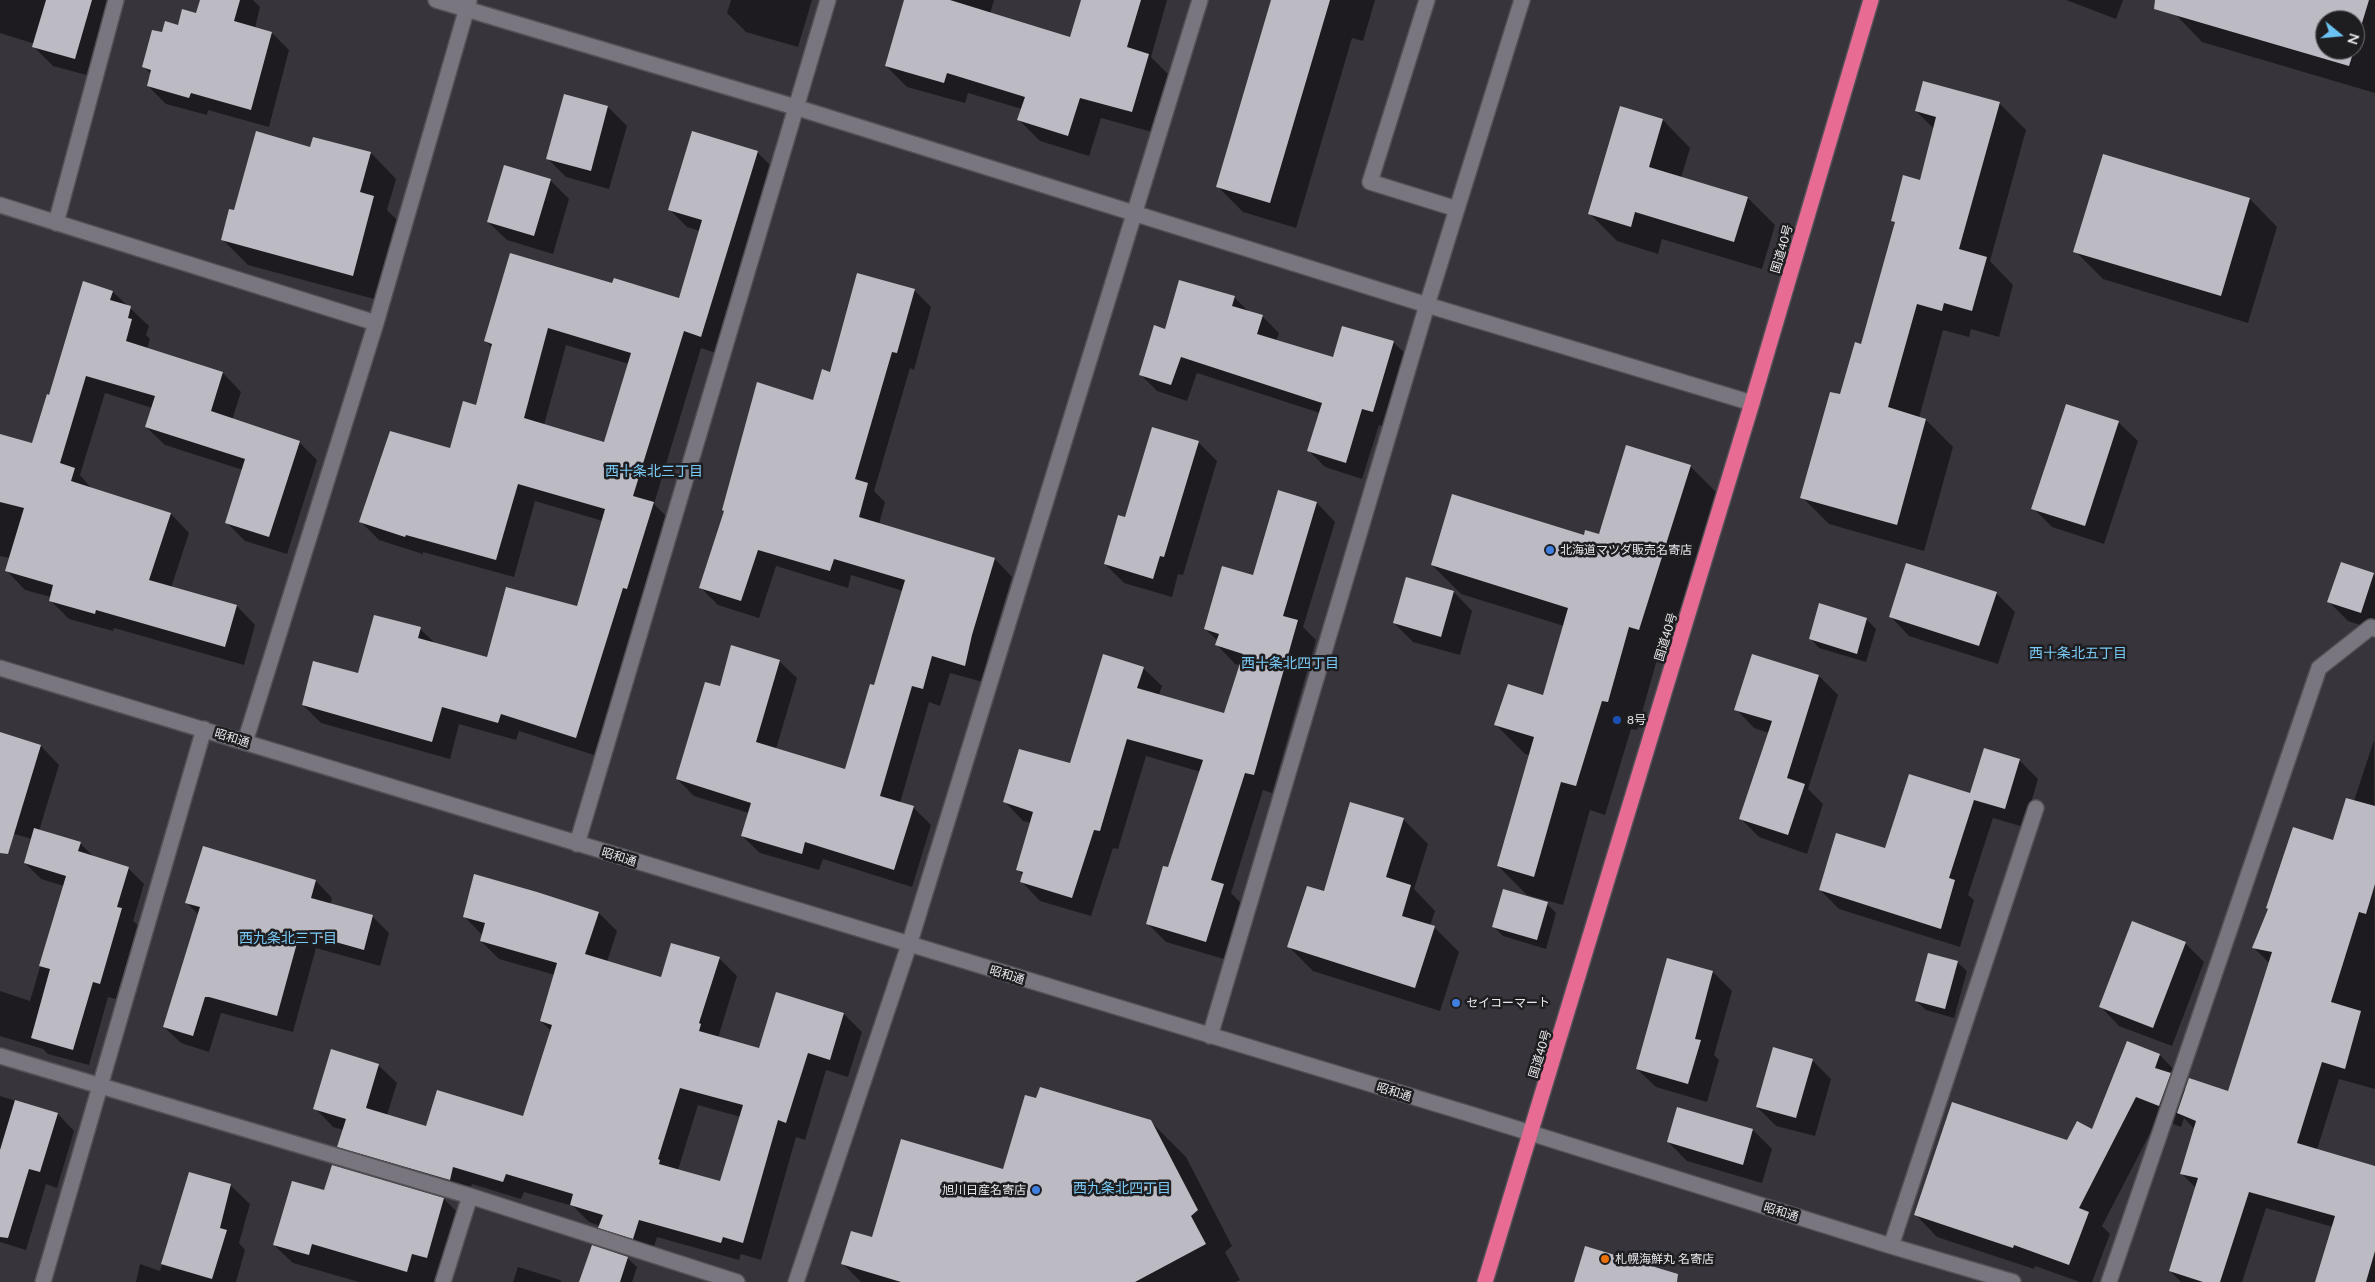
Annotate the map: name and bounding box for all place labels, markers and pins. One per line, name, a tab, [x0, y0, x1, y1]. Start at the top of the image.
place label: 北海道マツダ販売名寄店	[1560, 543, 1692, 557]
marker: 北海道マツダ販売名寄店	[1544, 544, 1556, 556]
place label: 8号	[1627, 713, 1646, 727]
marker: 8号	[1611, 714, 1623, 726]
place label: セイコーマート	[1466, 996, 1550, 1010]
marker: セイコーマート	[1450, 997, 1462, 1009]
place label: 旭川日産名寄店	[942, 1183, 1026, 1197]
marker: 旭川日産名寄店	[1030, 1184, 1042, 1196]
place label: 札幌海鮮丸 名寄店	[1615, 1252, 1714, 1266]
marker: 札幌海鮮丸 名寄店	[1599, 1253, 1611, 1265]

